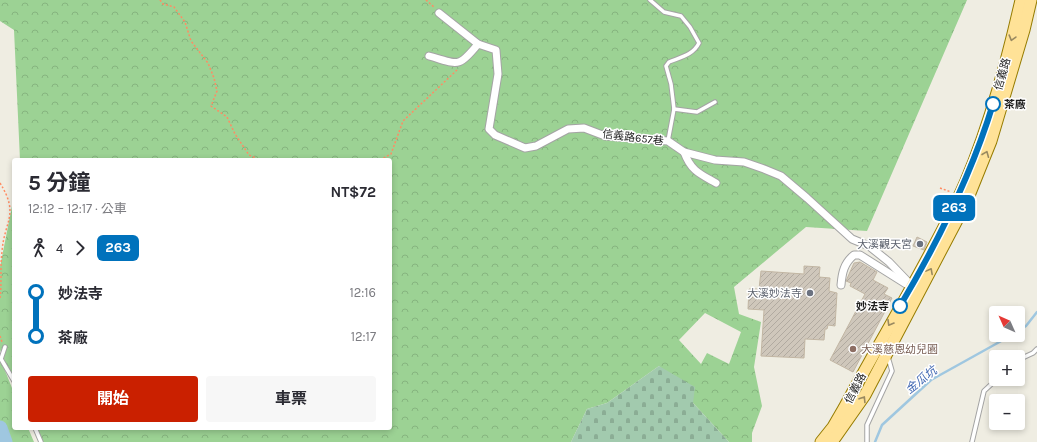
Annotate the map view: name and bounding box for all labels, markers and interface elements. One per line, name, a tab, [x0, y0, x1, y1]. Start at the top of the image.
one-way arrow	[1008, 34, 1017, 41]
street label: 信義路	[992, 56, 1013, 92]
marker: 茶廠	[985, 96, 1001, 112]
place label: 茶廠	[1004, 98, 1026, 111]
street label: 信義路657巷	[602, 127, 664, 148]
one-way arrow	[981, 151, 989, 159]
text: 5 分鐘	[28, 170, 90, 196]
text: NT$72	[330, 183, 376, 201]
line badge: 263	[931, 195, 977, 221]
text: 263	[941, 199, 967, 216]
text: 12:12 – 12:17 · 公車	[28, 201, 127, 216]
icon: walk	[28, 237, 50, 259]
icon: forward	[69, 237, 91, 259]
place label: 大溪觀天宮	[857, 238, 912, 251]
text: 263	[105, 239, 131, 256]
marker: 大溪觀天宮	[915, 239, 925, 249]
text: 4	[56, 241, 63, 256]
one-way arrow	[925, 268, 933, 276]
text: 妙法寺	[58, 285, 103, 303]
text: 12:16	[349, 285, 376, 300]
place label: 大溪妙法寺	[747, 287, 802, 300]
marker: 大溪妙法寺	[805, 288, 815, 298]
marker: 妙法寺	[892, 298, 908, 314]
place label: 妙法寺	[856, 300, 889, 313]
north arrow	[989, 306, 1025, 342]
map controls	[989, 306, 1025, 430]
one-way arrow	[888, 319, 895, 327]
text: 茶廠	[58, 329, 88, 347]
text: 12:17	[351, 329, 376, 344]
place label: 大溪慈恩幼兒園	[861, 343, 938, 356]
marker: 大溪慈恩幼兒園	[848, 344, 858, 354]
button: +	[989, 350, 1025, 386]
water label: 金瓜坑	[903, 362, 941, 397]
street label: 信義路	[842, 371, 869, 406]
button: 開始	[28, 376, 198, 422]
button: 車票	[206, 376, 376, 422]
button: −	[989, 394, 1025, 430]
one-way arrow	[858, 396, 865, 403]

